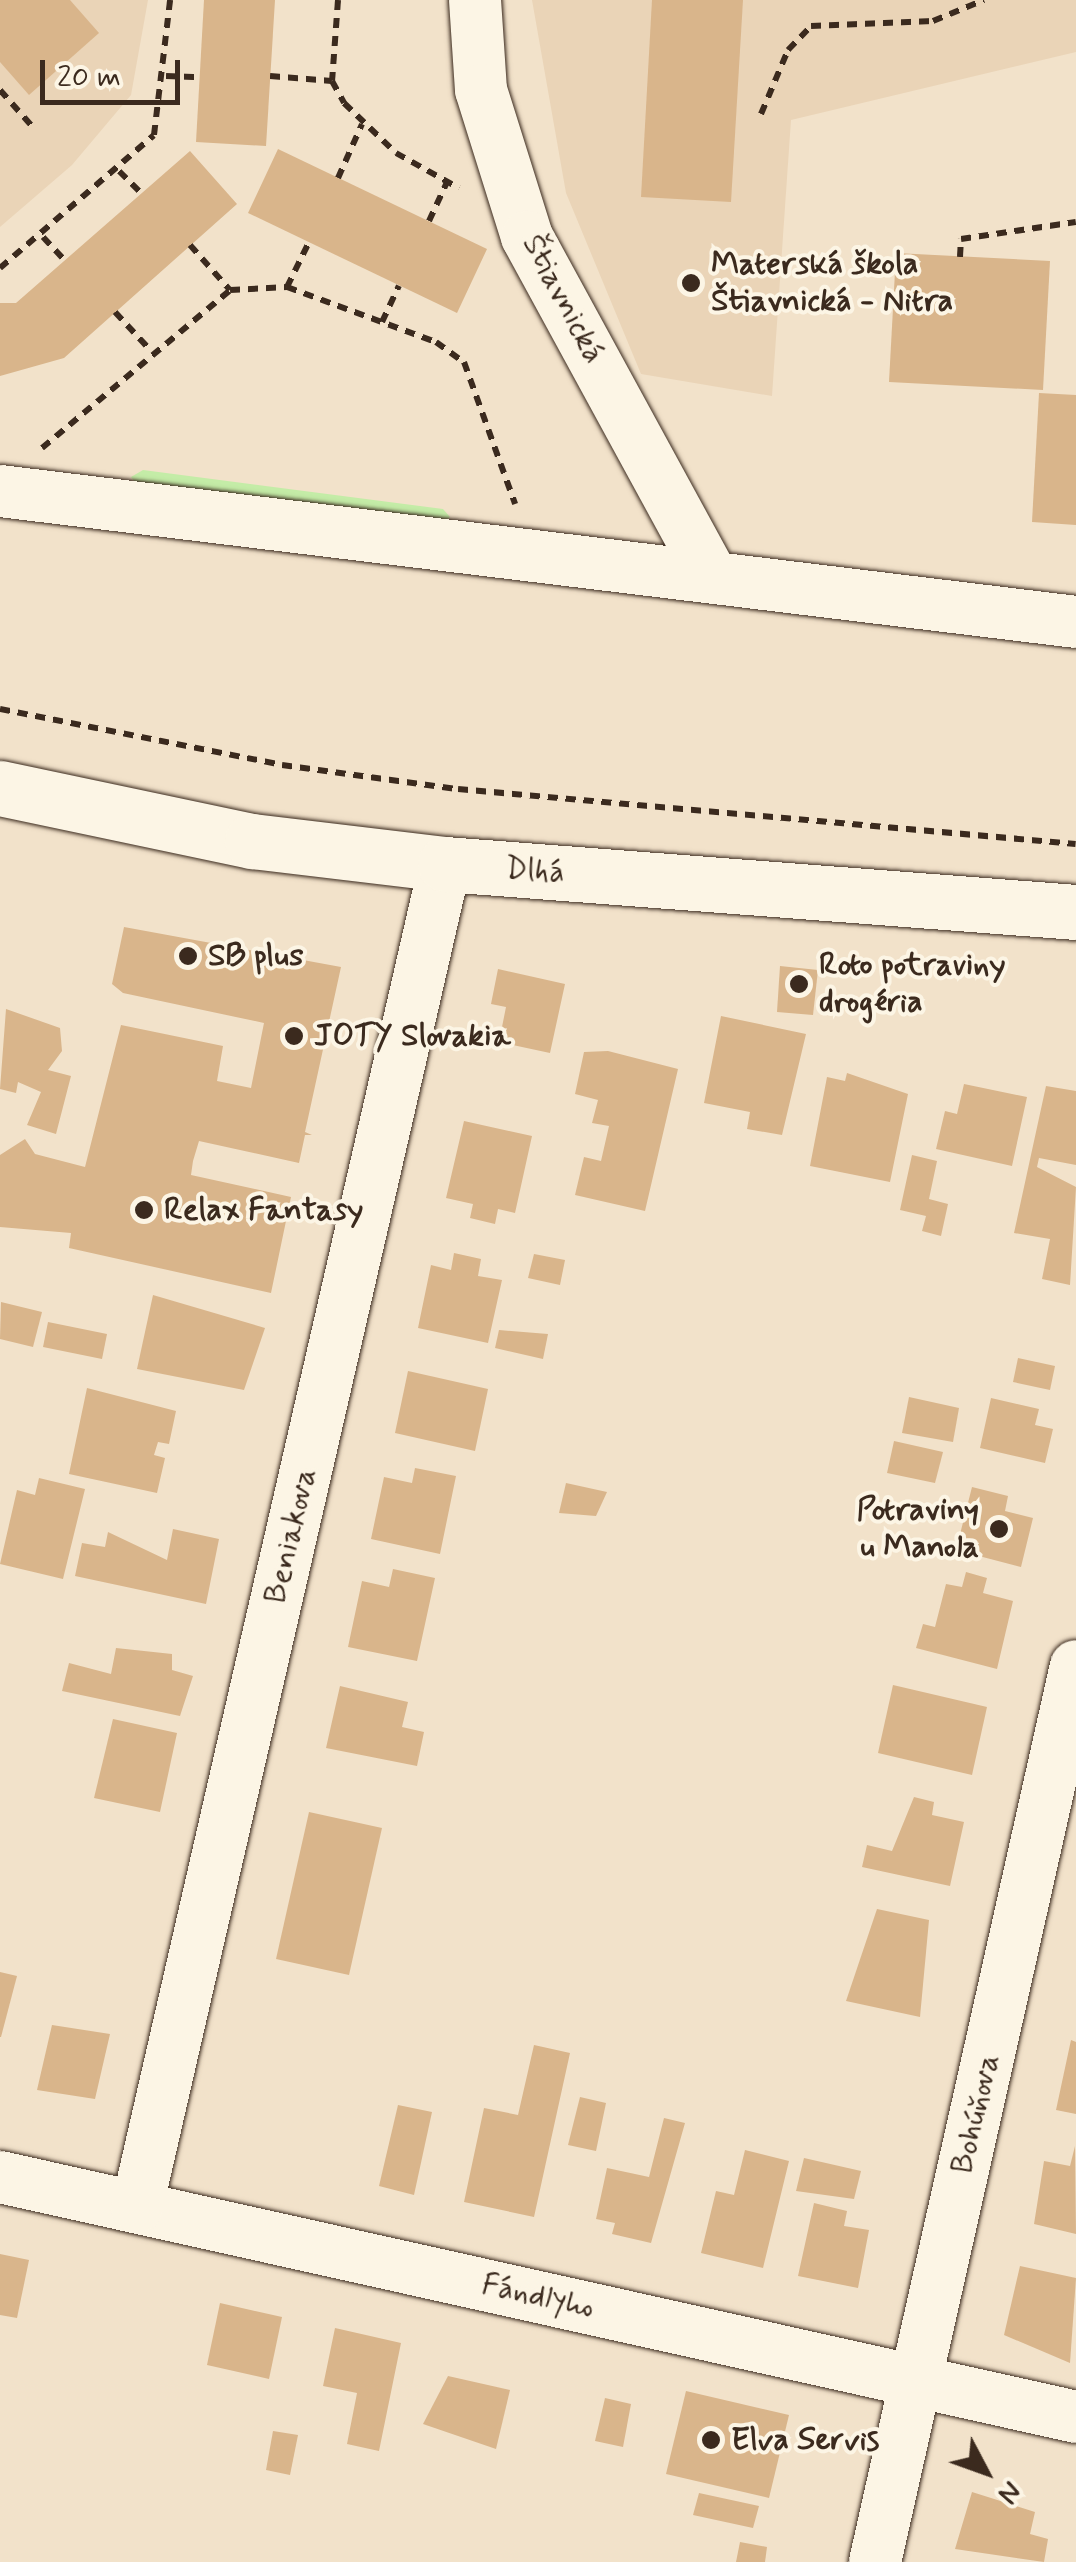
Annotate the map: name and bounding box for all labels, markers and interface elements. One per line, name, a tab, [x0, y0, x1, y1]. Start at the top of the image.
scale bar	[45, 40, 185, 102]
text: 20 m	[57, 58, 121, 97]
street label: Štiavnická	[513, 228, 613, 370]
place label: Materská škola Štiavnická - Nitra	[711, 246, 953, 321]
marker: Materská škola Štiavnická - Nitra	[680, 272, 702, 294]
street label: Dlhá	[504, 850, 566, 892]
place label: SB plus	[208, 937, 302, 975]
marker: SB plus	[177, 945, 199, 967]
place label: Roto potraviny drogéria	[819, 947, 1001, 1022]
marker: Roto potraviny drogéria	[788, 973, 810, 995]
place label: JOTY Slovakia	[314, 1017, 511, 1055]
marker: JOTY Slovakia	[283, 1025, 305, 1047]
place label: Relax Fantasy	[164, 1191, 358, 1229]
marker: Relax Fantasy	[133, 1199, 155, 1221]
street label: Beniakova	[257, 1464, 325, 1608]
place label: Potraviny u Manola	[856, 1492, 979, 1567]
marker: Potraviny u Manola	[988, 1518, 1010, 1540]
street label: Bohúňova	[944, 2050, 1008, 2178]
street label: Fándlyho	[478, 2265, 598, 2327]
place label: Elva Servis	[731, 2421, 879, 2459]
north arrow	[936, 2422, 1036, 2522]
marker: Elva Servis	[700, 2429, 722, 2451]
text: N	[989, 2473, 1029, 2511]

